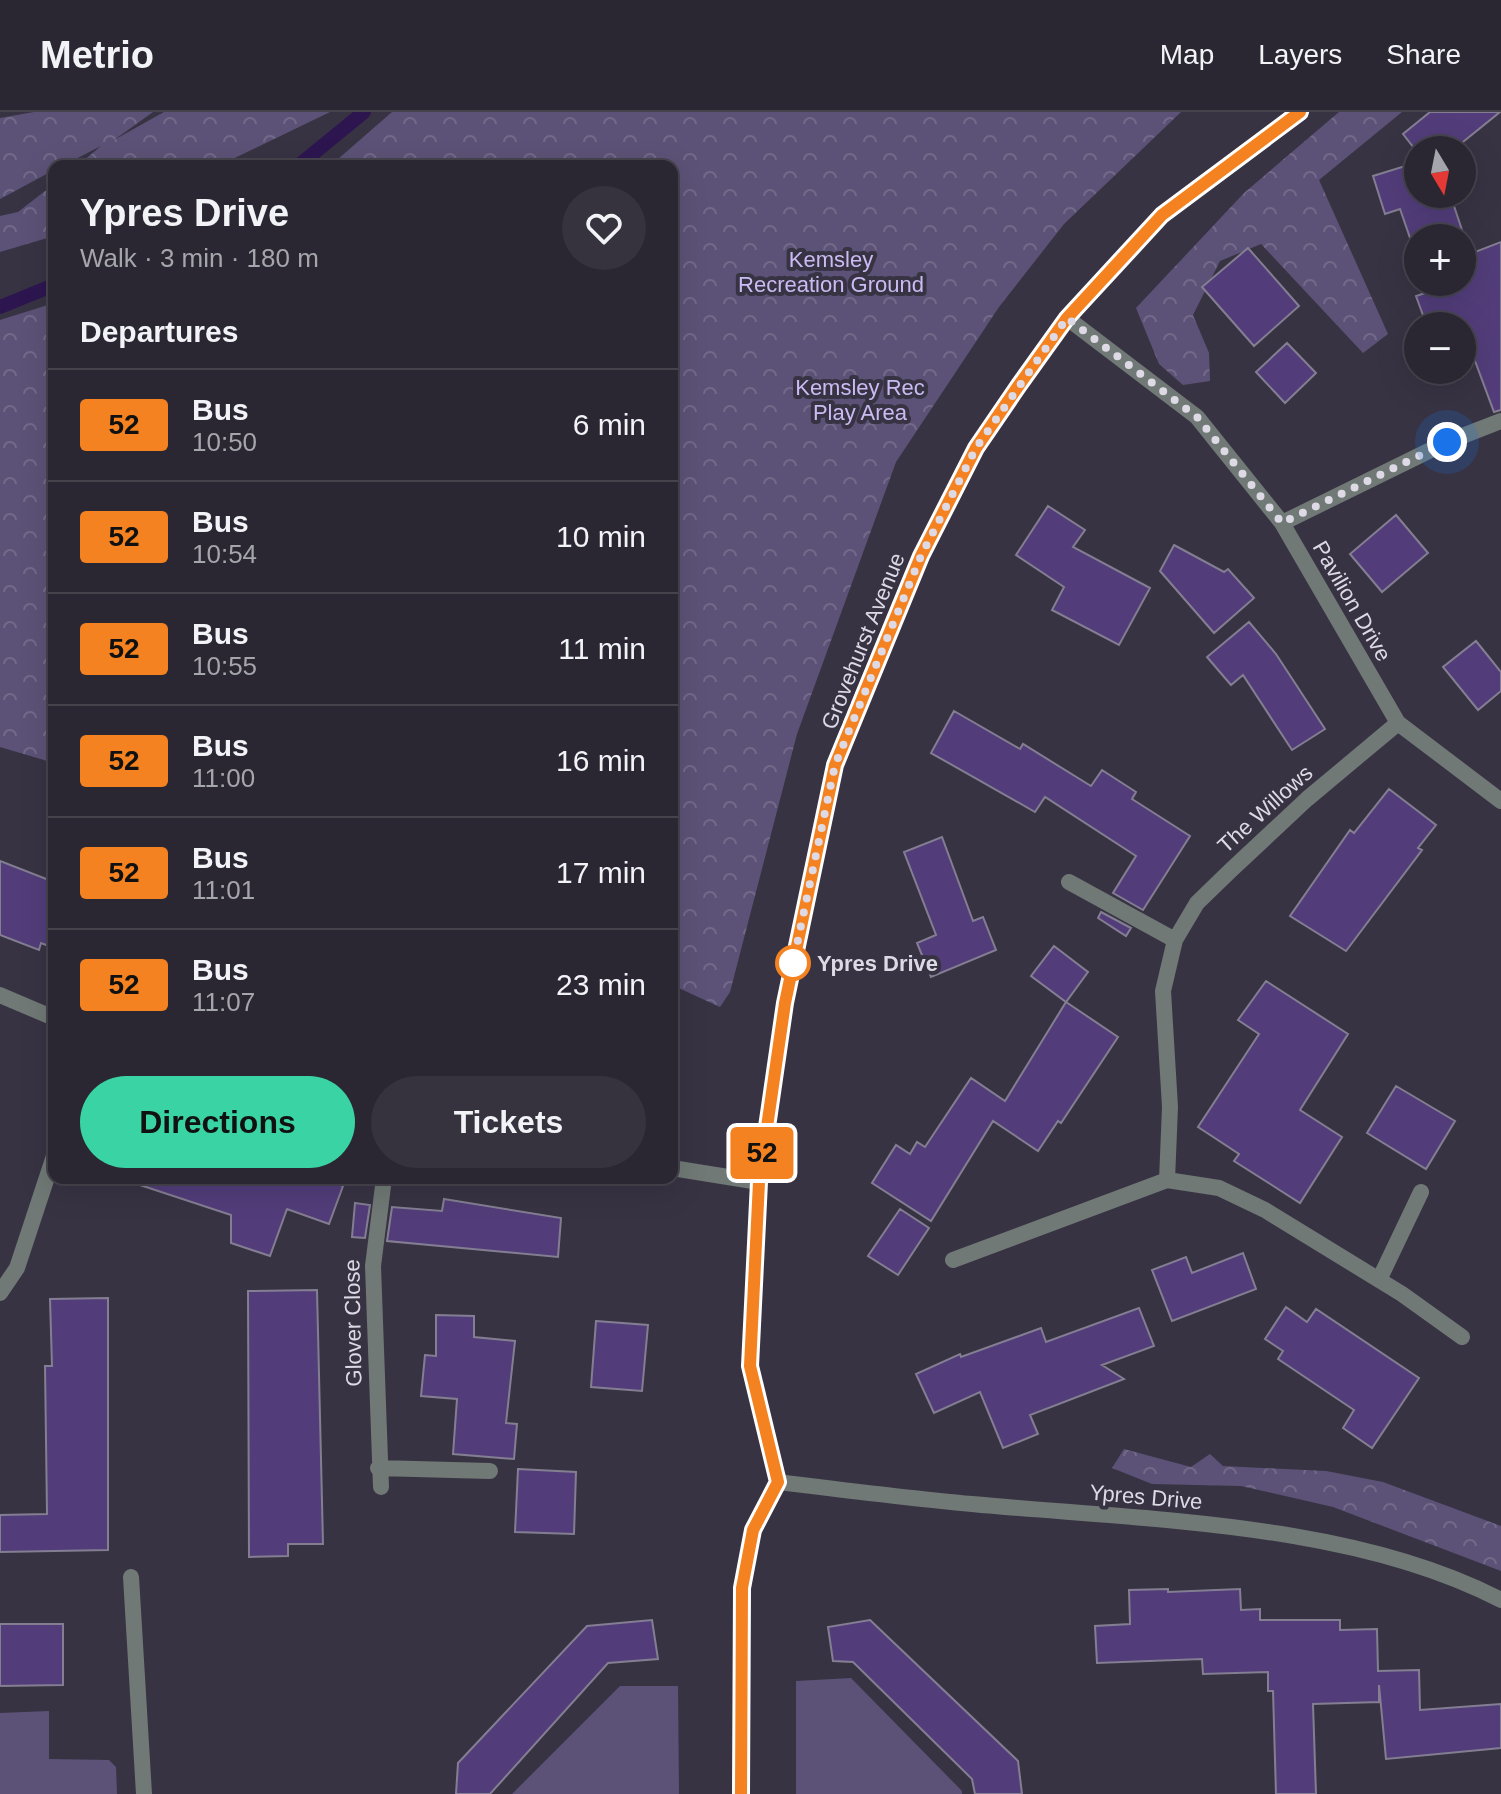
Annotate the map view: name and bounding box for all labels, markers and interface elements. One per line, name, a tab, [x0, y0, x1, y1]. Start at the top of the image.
text: Metrio	[40, 34, 154, 76]
text: Map	[1160, 39, 1214, 70]
text: Layers	[1258, 39, 1342, 70]
text: Share	[1386, 39, 1461, 70]
north arrow	[1404, 136, 1476, 208]
map controls	[1404, 136, 1476, 384]
button: heart	[562, 186, 646, 270]
text: Ypres Drive	[80, 192, 289, 234]
button: +	[1404, 224, 1476, 296]
text: Walk · 3 min · 180 m	[80, 243, 319, 273]
park label: Kemsley Recreation Ground	[738, 247, 924, 297]
button: −	[1404, 312, 1476, 384]
text: Departures	[80, 315, 238, 348]
park label: Kemsley Rec Play Area	[795, 375, 925, 425]
text: Bus	[192, 393, 249, 426]
text: 6 min	[573, 408, 646, 441]
text: 52	[108, 409, 140, 440]
your location	[1427, 422, 1467, 462]
text: 10:50	[192, 427, 257, 457]
text: Bus	[192, 505, 249, 538]
text: 10 min	[556, 520, 646, 553]
text: 52	[108, 521, 140, 552]
street label: Pavilion Drive	[1308, 537, 1396, 665]
text: 10:54	[192, 539, 257, 569]
street label: Grovehurst Avenue	[816, 549, 910, 733]
text: Bus	[192, 617, 249, 650]
text: 11 min	[558, 632, 646, 665]
text: 52	[108, 633, 140, 664]
text: 10:55	[192, 651, 257, 681]
text: Bus	[192, 729, 249, 762]
text: 16 min	[556, 744, 646, 777]
text: 52	[108, 745, 140, 776]
street label: The Willows	[1213, 760, 1317, 858]
text: 11:00	[192, 763, 255, 793]
text: Bus	[192, 841, 249, 874]
text: 17 min	[556, 856, 646, 889]
text: 52	[108, 857, 140, 888]
text: 11:01	[192, 875, 255, 905]
marker: Ypres Drive	[776, 946, 810, 980]
place label: Ypres Drive	[817, 951, 938, 976]
text: Bus	[192, 953, 249, 986]
text: 23 min	[556, 968, 646, 1001]
text: 52	[108, 969, 140, 1000]
text: 11:07	[192, 987, 255, 1017]
button: Directions	[80, 1076, 355, 1168]
button: Tickets	[371, 1076, 646, 1168]
line badge: 52	[726, 1127, 798, 1179]
text: 52	[746, 1137, 778, 1168]
street label: Glover Close	[339, 1259, 367, 1387]
street label: Ypres Drive	[1088, 1480, 1204, 1514]

